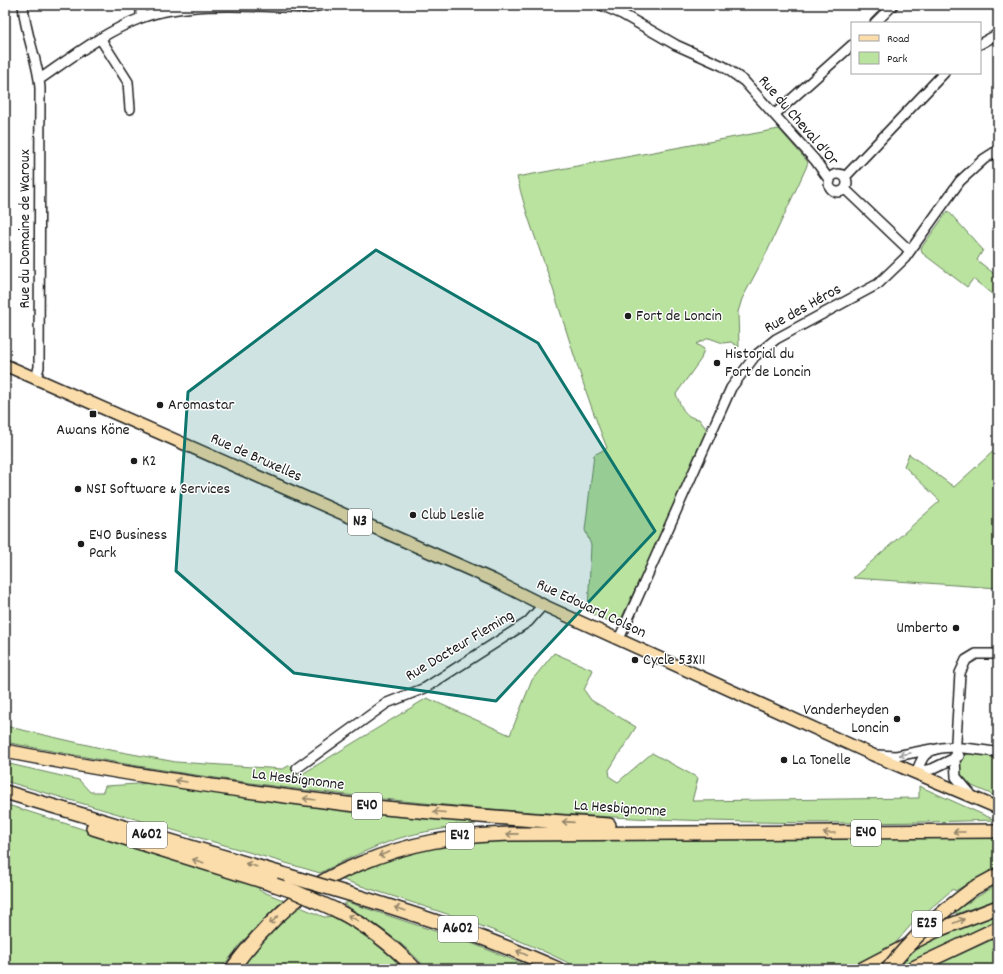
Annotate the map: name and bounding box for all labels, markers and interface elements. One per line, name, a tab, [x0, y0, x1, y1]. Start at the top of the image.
legend	[851, 22, 981, 74]
text: Road	[887, 31, 909, 48]
text: Park	[887, 51, 908, 68]
street label: Rue du Cheval d'Or	[752, 71, 844, 171]
street label: Rue du Domaine de Waroux	[14, 149, 37, 309]
street label: Rue des Héros	[760, 278, 846, 340]
place label: Fort de Loncin	[636, 305, 722, 328]
marker: Fort de Loncin	[623, 311, 633, 321]
place label: Historial du Fort de Loncin	[725, 343, 811, 384]
marker: Historial du Fort de Loncin	[712, 358, 722, 368]
place label: Aromastar	[168, 394, 234, 417]
marker: Aromastar	[155, 400, 165, 410]
marker: Awans Köne	[88, 409, 98, 419]
place label: Awans Köne	[56, 419, 130, 442]
street label: Rue de Bruxelles	[206, 427, 306, 489]
place label: K2	[142, 450, 156, 473]
marker: K2	[129, 456, 139, 466]
place label: NSI Software & Services	[86, 478, 231, 501]
marker: NSI Software & Services	[73, 484, 83, 494]
place label: Club Leslie	[421, 504, 484, 527]
road number: N3	[348, 509, 372, 535]
marker: Club Leslie	[408, 510, 418, 520]
place label: E40 Business Park	[89, 524, 168, 565]
marker: E40 Business Park	[76, 539, 86, 549]
street label: Rue Edouard Colson	[532, 573, 650, 645]
street label: Rue Docteur Fleming	[401, 604, 519, 688]
place label: Umberto	[896, 617, 948, 640]
marker: Umberto	[951, 623, 961, 633]
place label: Cycle 53X11	[643, 649, 706, 672]
marker: Cycle 53X11	[630, 655, 640, 665]
place label: Vanderheyden Loncin	[803, 699, 889, 740]
marker: Vanderheyden Loncin	[892, 714, 902, 724]
place label: La Tonelle	[792, 749, 851, 772]
one-way arrow	[899, 751, 912, 759]
marker: La Tonelle	[779, 755, 789, 765]
street label: La Hesbignonne	[250, 763, 346, 797]
one-way arrow	[175, 777, 188, 785]
road number: E40	[352, 793, 382, 819]
street label: La Hesbignonne	[573, 794, 667, 824]
one-way arrow	[303, 795, 316, 803]
one-way arrow	[433, 809, 446, 816]
one-way arrow	[562, 819, 575, 826]
road number: E40	[851, 820, 881, 846]
road number: A602	[127, 822, 167, 848]
road number: E42	[446, 823, 474, 849]
one-way arrow	[953, 828, 966, 836]
one-way arrow	[823, 829, 836, 837]
one-way arrow	[506, 830, 519, 838]
one-way arrow	[379, 851, 391, 859]
one-way arrow	[191, 857, 204, 864]
one-way arrow	[245, 861, 258, 868]
one-way arrow	[393, 905, 406, 912]
road number: E25	[912, 911, 942, 937]
one-way arrow	[347, 914, 359, 922]
one-way arrow	[269, 916, 279, 925]
road number: A602	[438, 916, 478, 942]
one-way arrow	[952, 917, 964, 925]
one-way arrow	[517, 949, 529, 956]

